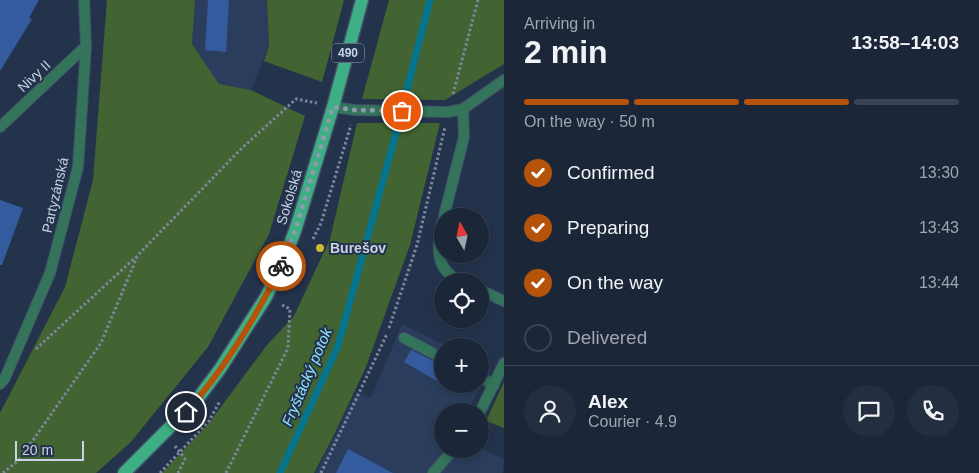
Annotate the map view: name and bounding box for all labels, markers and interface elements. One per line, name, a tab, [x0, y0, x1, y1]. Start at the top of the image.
text: Arriving in	[524, 15, 595, 32]
text: 13:58–14:03	[851, 32, 959, 53]
text: 2 min	[524, 34, 608, 70]
road number: 490	[332, 44, 364, 62]
street label: Nivy II	[14, 57, 54, 95]
pin	[381, 90, 423, 132]
icon: bag	[388, 97, 416, 125]
text: On the way · 50 m	[524, 113, 655, 130]
street label: Partyzánská	[39, 155, 72, 234]
icon: check	[524, 159, 552, 187]
text: Confirmed	[567, 162, 655, 183]
text: 13:30	[919, 164, 959, 181]
street label: Sokolská	[273, 167, 305, 227]
north arrow	[434, 208, 489, 262]
map controls	[434, 208, 489, 458]
icon: check	[524, 214, 552, 242]
text: Preparing	[567, 217, 649, 238]
text: 13:43	[919, 219, 959, 236]
place label: Burešov	[330, 240, 386, 256]
courier	[256, 241, 306, 291]
marker: Burešov	[314, 242, 326, 254]
icon: bike	[267, 252, 295, 280]
icon: check	[524, 269, 552, 297]
text: On the way	[567, 272, 663, 293]
button: locate	[434, 273, 489, 328]
text: 13:44	[919, 274, 959, 291]
water label: Fryštácký potok	[278, 324, 335, 428]
text: Delivered	[567, 327, 647, 348]
button: +	[434, 338, 489, 393]
button: person	[524, 385, 576, 437]
button: chat	[843, 385, 895, 437]
button: phone	[907, 385, 959, 437]
pin	[165, 391, 207, 433]
text: Alex	[588, 391, 628, 412]
icon: home	[172, 398, 200, 426]
button: −	[434, 403, 489, 458]
text: Courier · 4.9	[588, 413, 677, 430]
scale bar	[15, 438, 84, 461]
text: 20 m	[22, 442, 53, 458]

